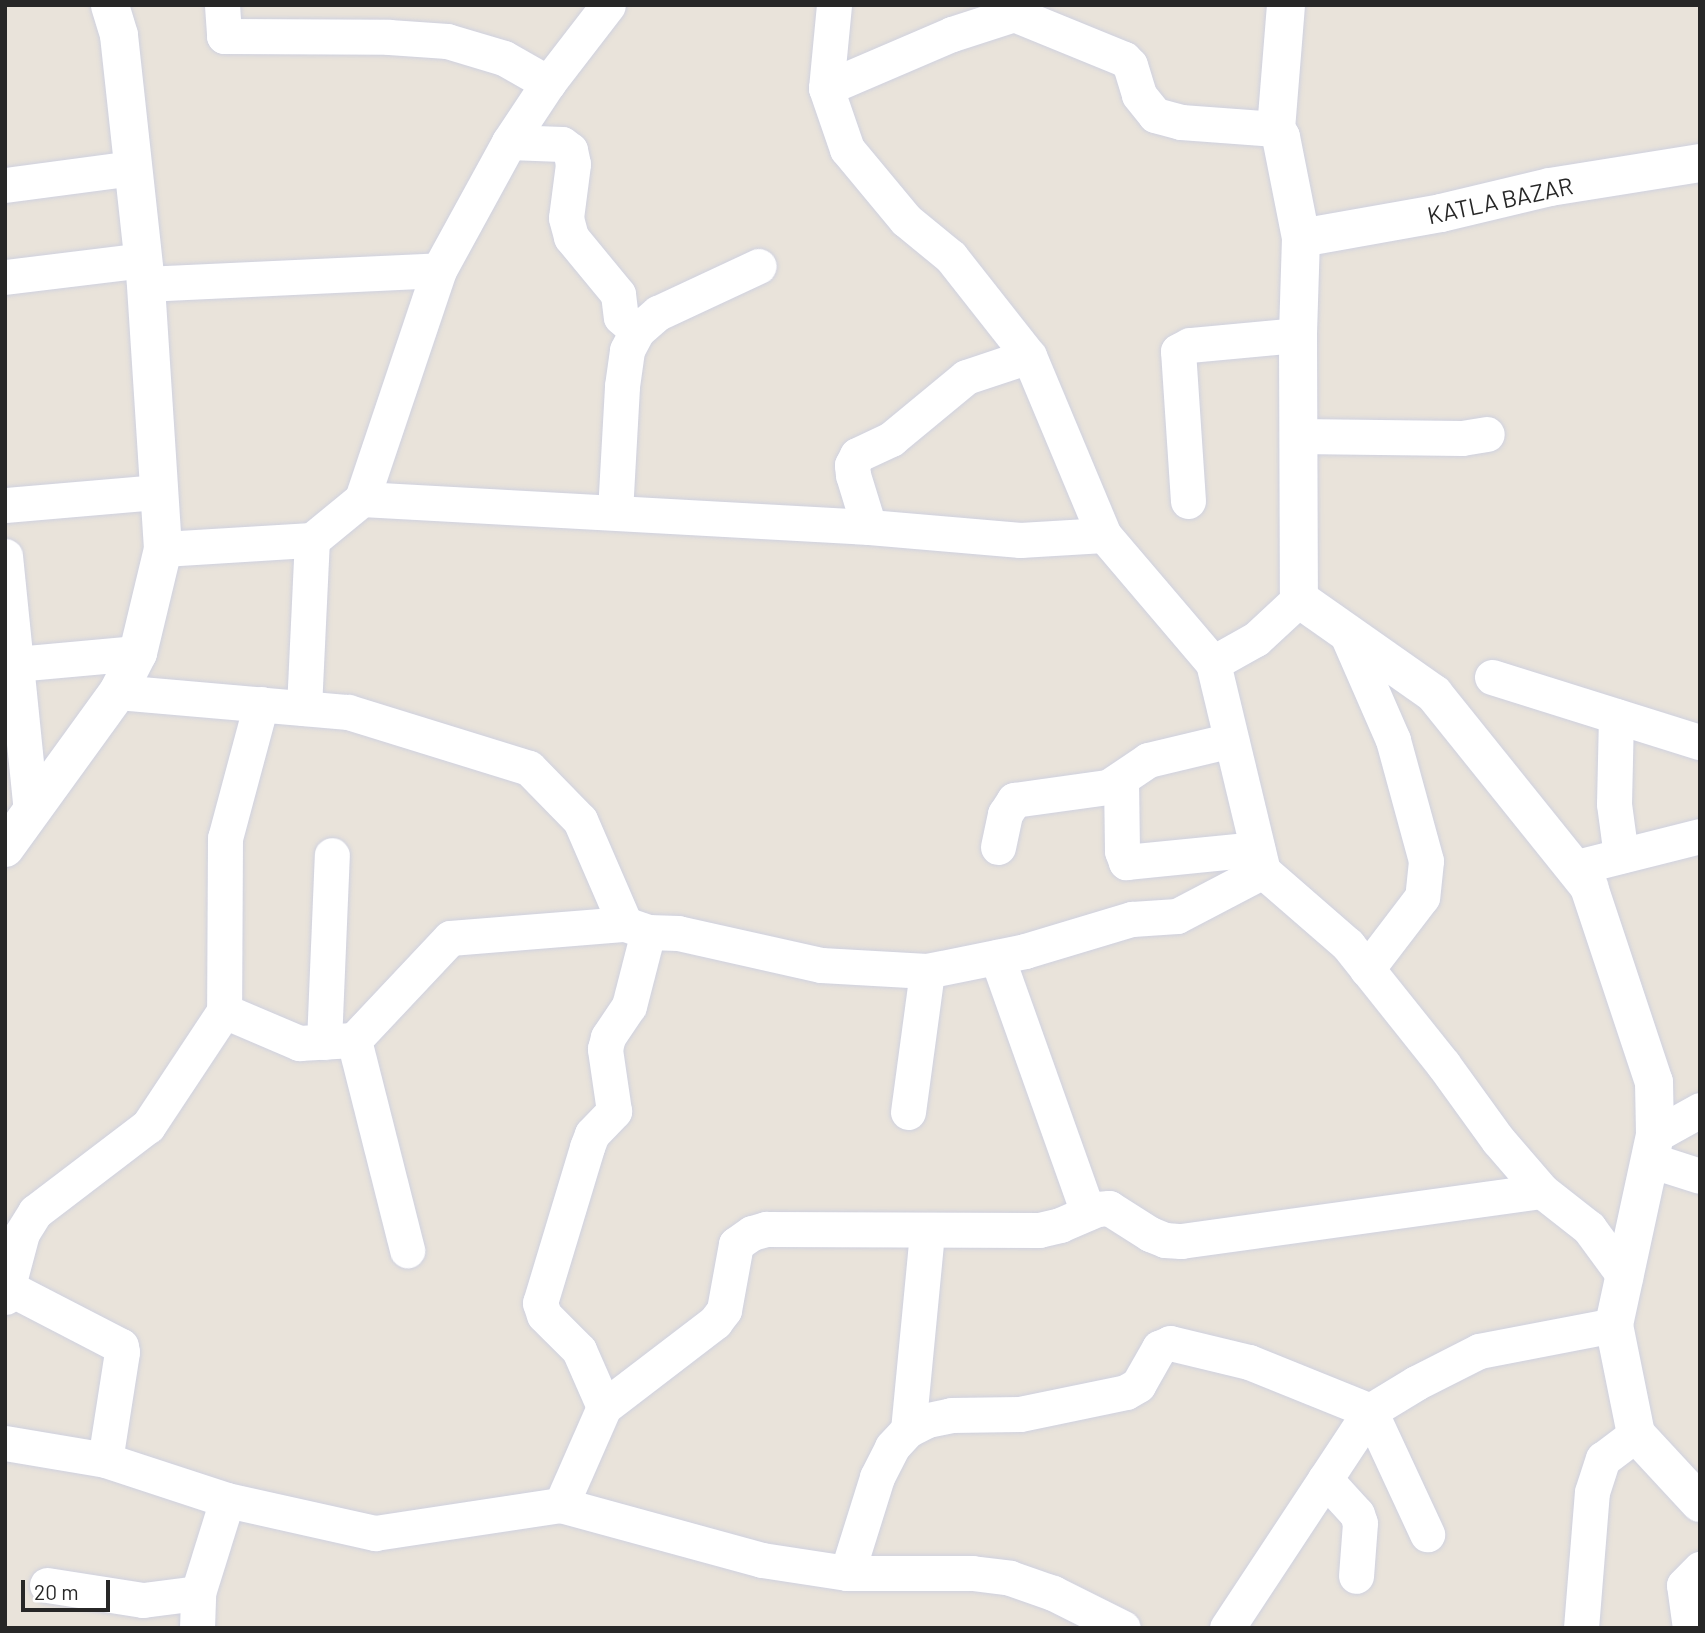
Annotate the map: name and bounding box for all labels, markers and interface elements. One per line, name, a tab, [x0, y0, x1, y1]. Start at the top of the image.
street label: KATLA BAZAR	[1425, 171, 1575, 229]
scale bar	[24, 1566, 114, 1610]
text: 20 m	[34, 1579, 79, 1604]

